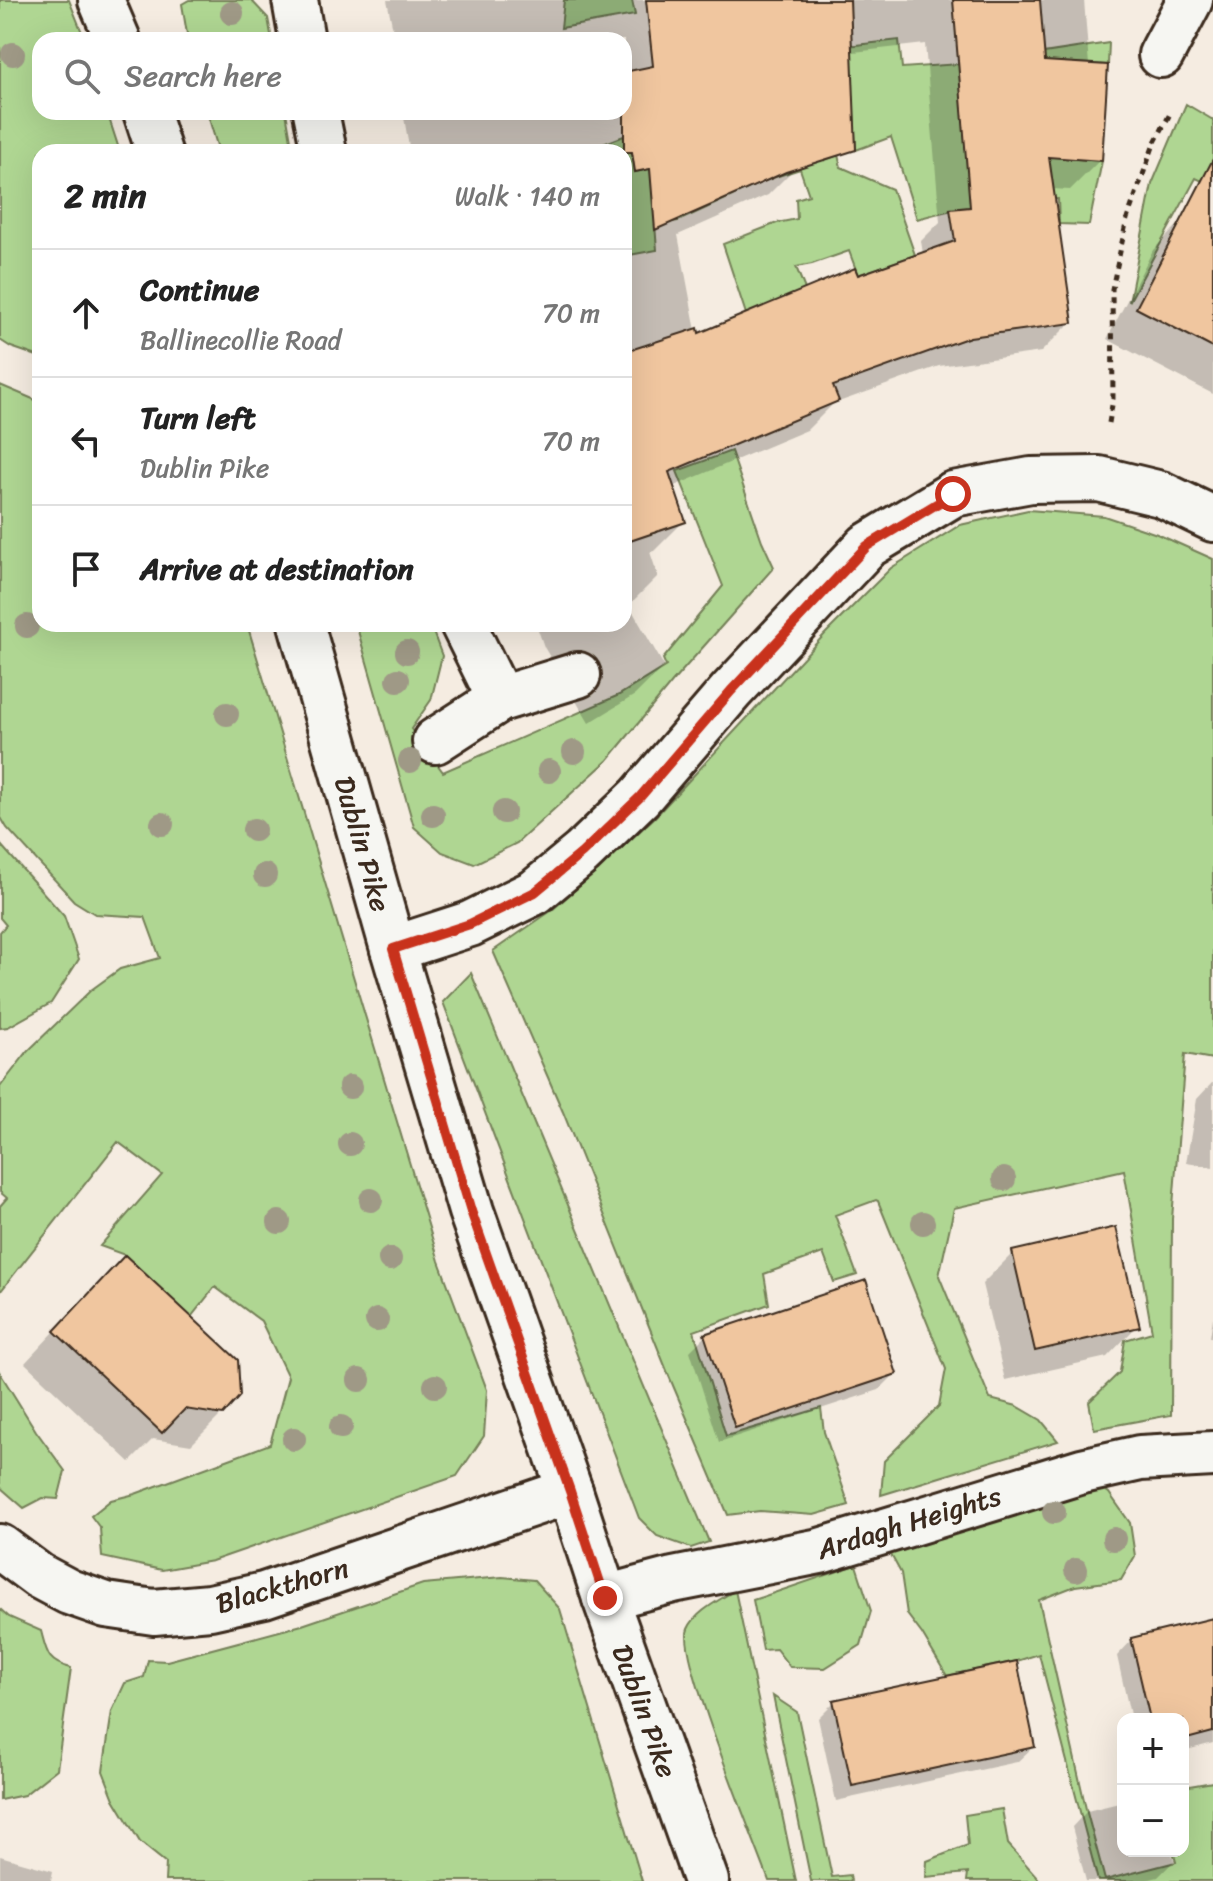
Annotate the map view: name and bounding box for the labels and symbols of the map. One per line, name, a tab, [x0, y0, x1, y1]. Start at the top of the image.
route start	[935, 476, 971, 512]
street label: Dublin Pike	[320, 770, 405, 918]
street label: Ardagh Heights	[810, 1471, 1008, 1574]
street label: Blackthorn	[210, 1543, 354, 1628]
route end	[587, 1580, 623, 1616]
street label: Dublin Pike	[598, 1637, 691, 1785]

